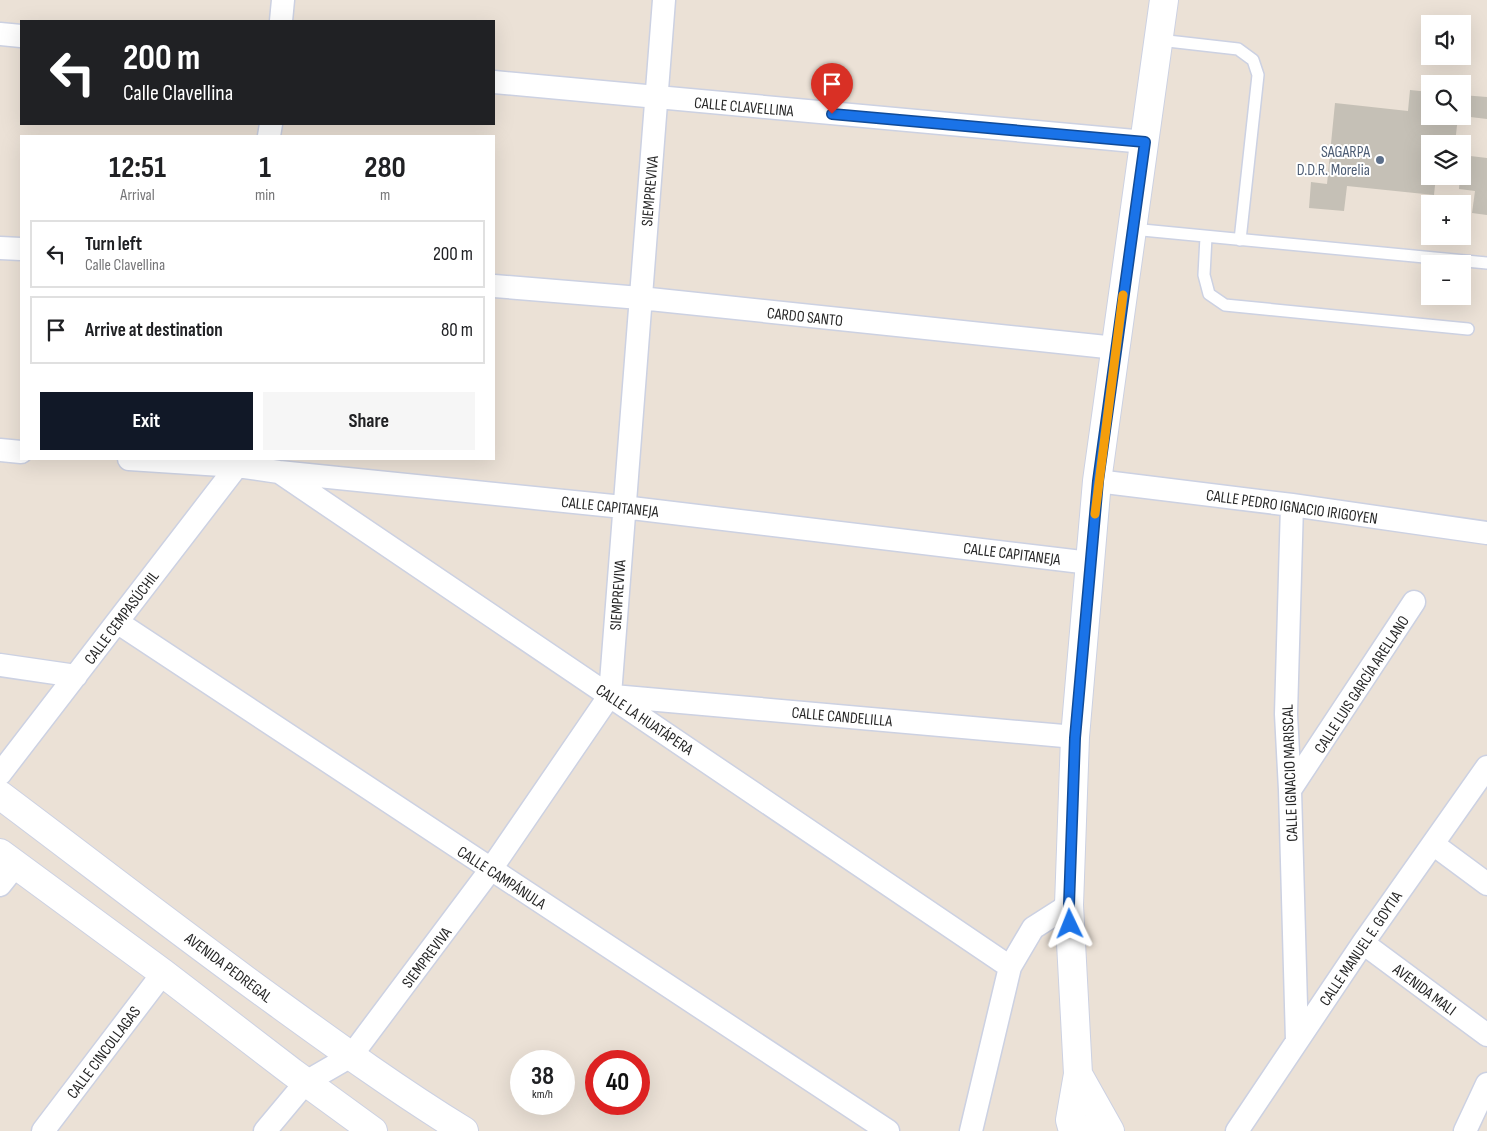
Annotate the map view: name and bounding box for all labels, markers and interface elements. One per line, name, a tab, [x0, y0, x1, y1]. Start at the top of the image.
map controls	[1421, 15, 1471, 305]
button: sound	[1421, 15, 1471, 65]
text: 200 m	[123, 37, 200, 80]
icon: left	[40, 40, 105, 105]
pin	[811, 63, 853, 114]
icon: arrive	[818, 70, 846, 98]
button: search	[1421, 75, 1471, 125]
text: Calle Clavellina	[123, 80, 233, 107]
street label: CALLE CLAVELLINA	[693, 94, 795, 121]
button: layers	[1421, 135, 1471, 185]
place label: SAGARPA D.D.R. Morelia	[1297, 143, 1370, 180]
text: 12:51	[109, 150, 166, 186]
text: 1	[259, 150, 271, 186]
text: 280	[364, 150, 406, 186]
marker: SAGARPA D.D.R. Morelia	[1374, 154, 1386, 166]
street label: SIEMPREVIVA	[638, 155, 663, 227]
text: Arrival	[120, 186, 155, 205]
text: min	[255, 186, 275, 205]
text: m	[380, 186, 390, 205]
button: +	[1421, 195, 1471, 245]
text: Turn left	[85, 233, 142, 256]
icon: left	[42, 240, 70, 268]
text: 200 m	[433, 243, 473, 266]
button: −	[1421, 255, 1471, 305]
text: Calle Clavellina	[85, 256, 165, 275]
street label: CARDO SANTO	[766, 304, 844, 331]
icon: arrive	[42, 316, 70, 344]
text: Arrive at destination	[85, 319, 223, 342]
text: 80 m	[441, 319, 473, 342]
button: Exit	[40, 392, 253, 450]
button: Share	[263, 392, 475, 450]
street label: CALLE PEDRO IGNACIO IRIGOYEN	[1205, 486, 1379, 529]
street label: CALLE CAPITANEJA	[560, 493, 660, 522]
street label: CALLE CAPITANEJA	[962, 539, 1062, 570]
street label: SIEMPREVIVA	[607, 559, 630, 631]
street label: CALLE CEMPASÚCHIL	[81, 567, 164, 669]
street label: CALLE LUIS GARCÍA ARELLANO	[1311, 612, 1414, 757]
street label: CALLE LA HUATÁPERA	[592, 681, 697, 760]
street label: CALLE CANDELILLA	[791, 704, 893, 731]
street label: CALLE IGNACIO MARISCAL	[1279, 704, 1302, 842]
street label: CALLE CAMPÁNULA	[453, 843, 549, 914]
street label: CALLE MANUEL E. GOYTIA	[1316, 888, 1407, 1010]
position arrow	[1043, 897, 1095, 949]
street label: SIEMPREVIVA	[398, 924, 456, 992]
street label: AVENIDA PEDREGAL	[180, 929, 276, 1007]
street label: AVENIDA MALI	[1388, 960, 1459, 1020]
street label: CALLE CINCOLLAGAS	[63, 1003, 145, 1103]
speed limit sign: 40	[585, 1050, 650, 1115]
text: 38	[531, 1061, 554, 1092]
text: km/h	[532, 1087, 553, 1102]

